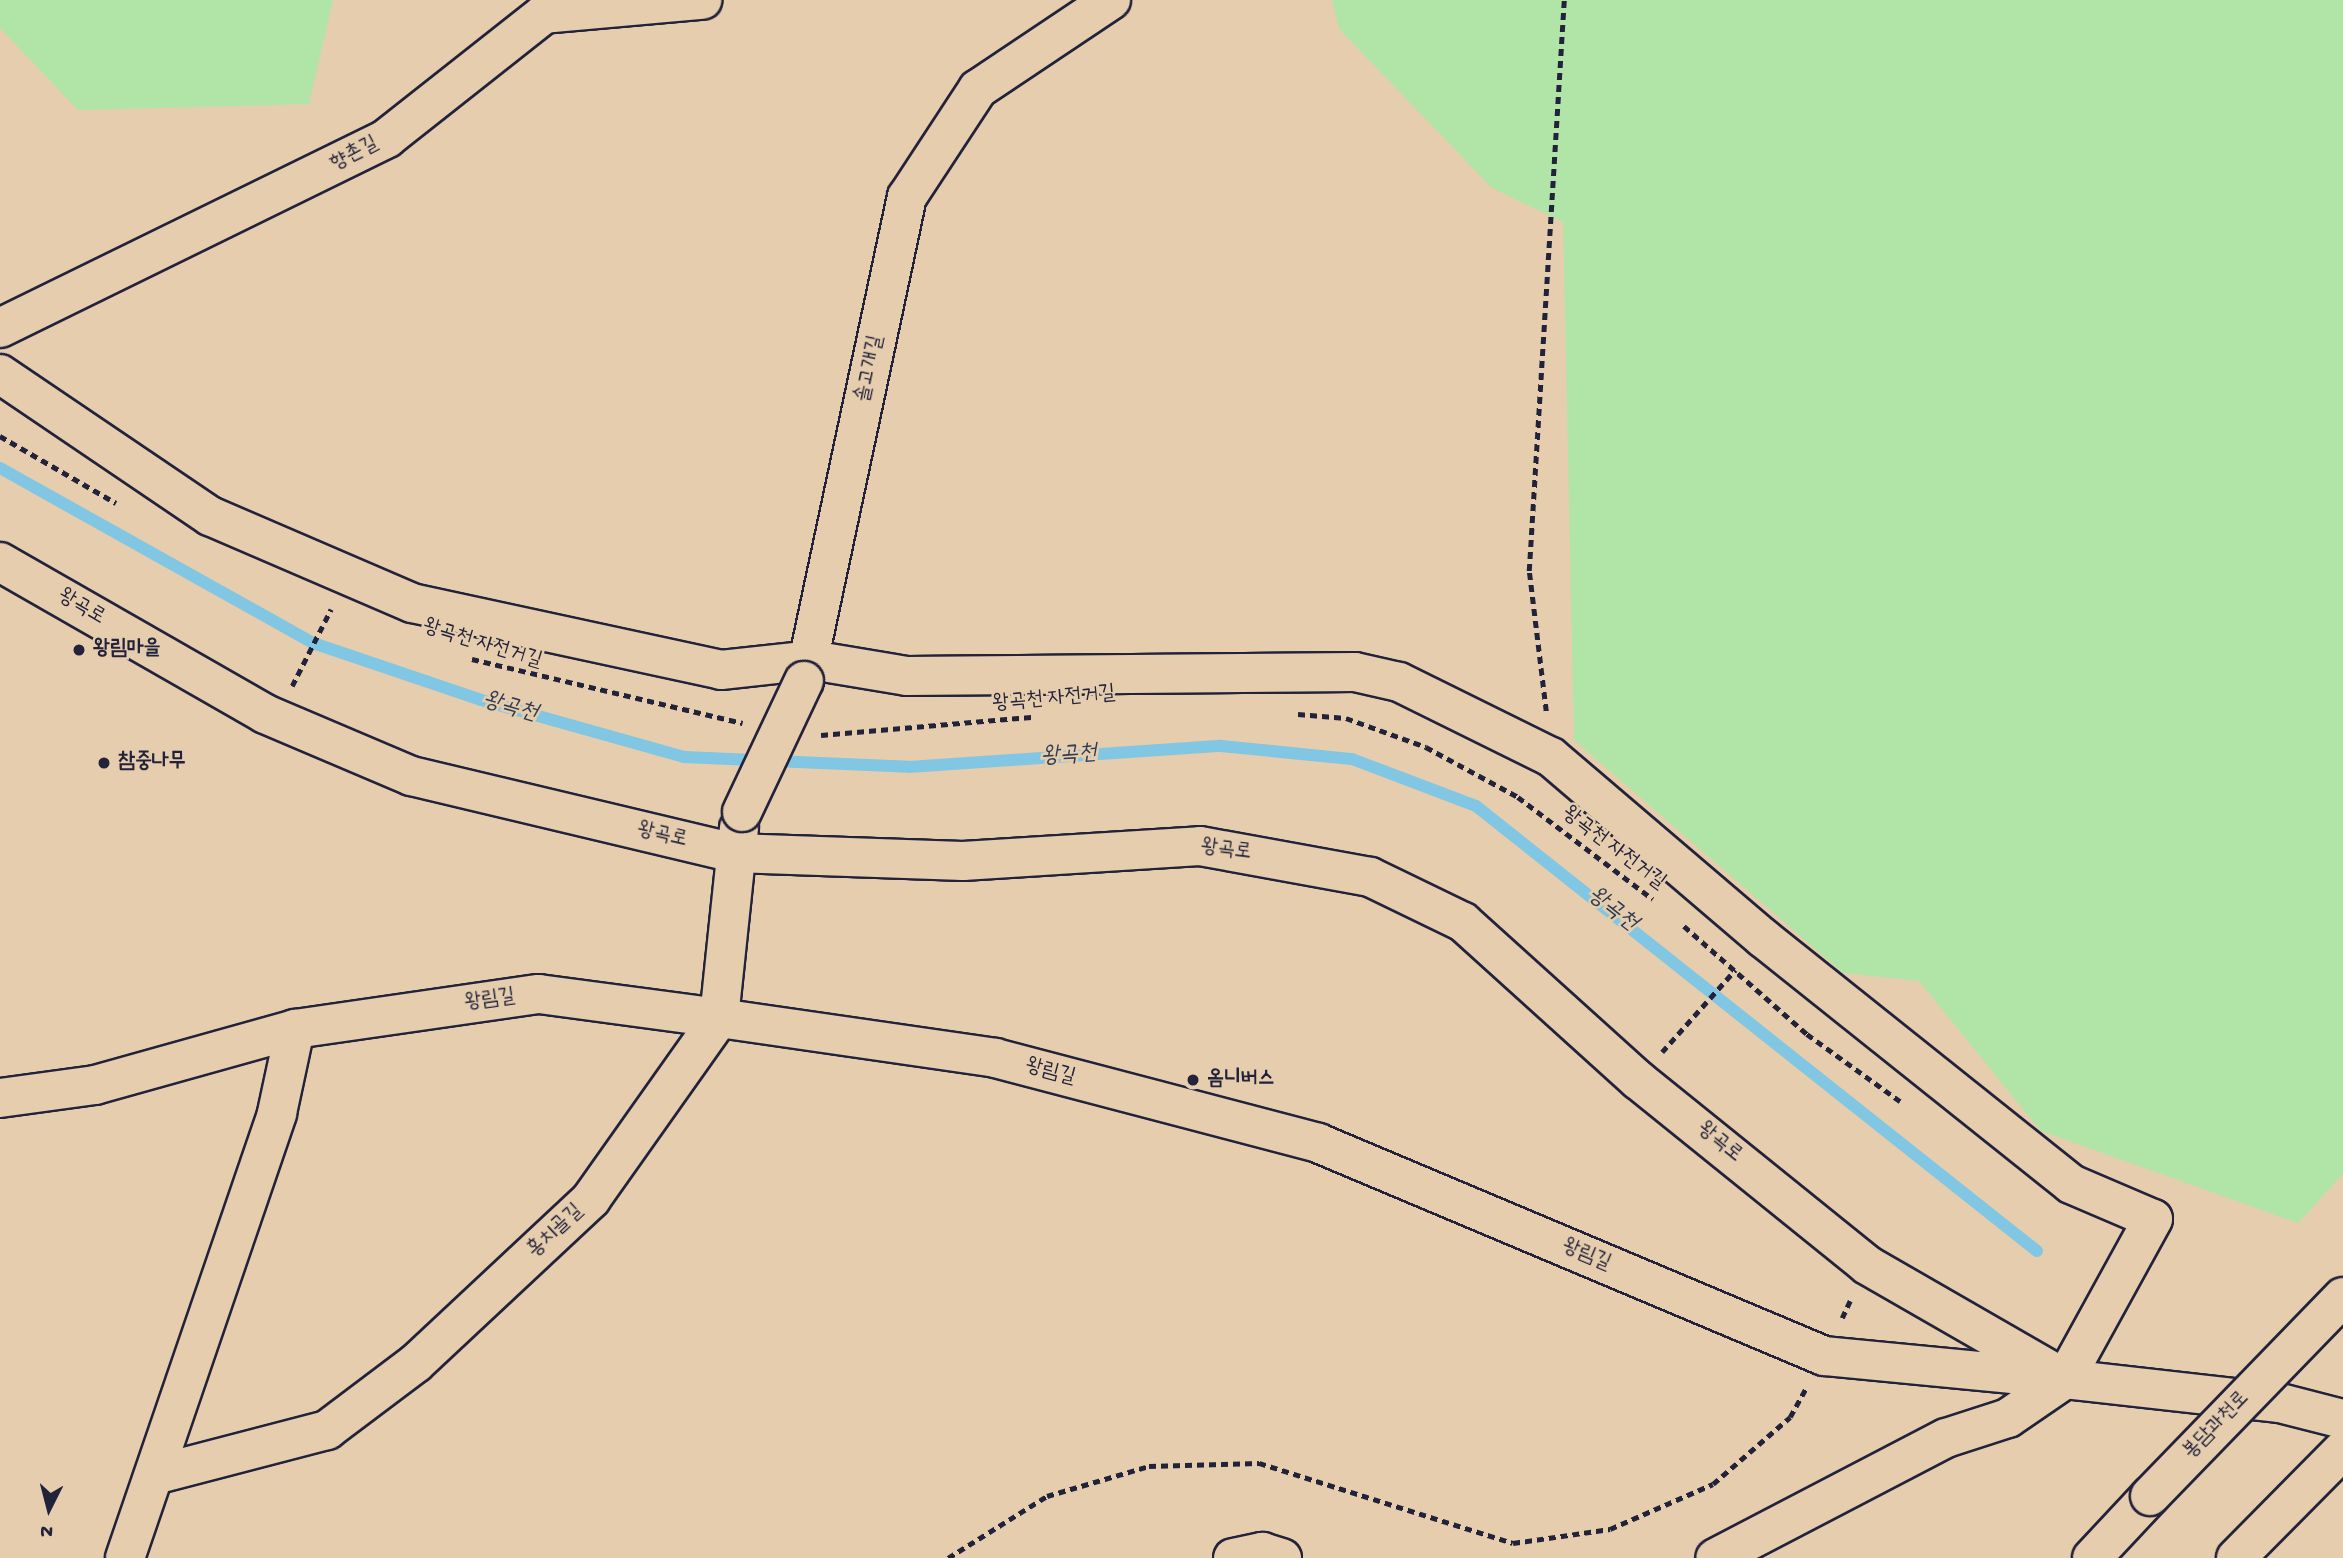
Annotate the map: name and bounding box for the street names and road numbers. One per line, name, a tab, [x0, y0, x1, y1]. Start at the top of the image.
street label: 향촌길	[327, 132, 383, 178]
street label: 솔고개길	[852, 333, 890, 405]
street label: 왕곡로	[53, 584, 109, 632]
street label: 왕곡천 자전거길	[419, 615, 545, 675]
street label: 왕곡천 자전거길	[992, 682, 1116, 718]
street label: 왕곡천 자전거길	[1556, 802, 1670, 896]
street label: 왕곡로	[634, 818, 690, 854]
street label: 왕곡로	[1199, 835, 1253, 867]
street label: 왕림길	[463, 985, 517, 1017]
street label: 왕림길	[1022, 1054, 1078, 1092]
street label: 왕곡로	[1691, 1117, 1747, 1169]
street label: 홍치골길	[523, 1200, 589, 1264]
street label: 왕림길	[1558, 1234, 1614, 1278]
street label: 봉담과천로	[2179, 1387, 2255, 1465]

